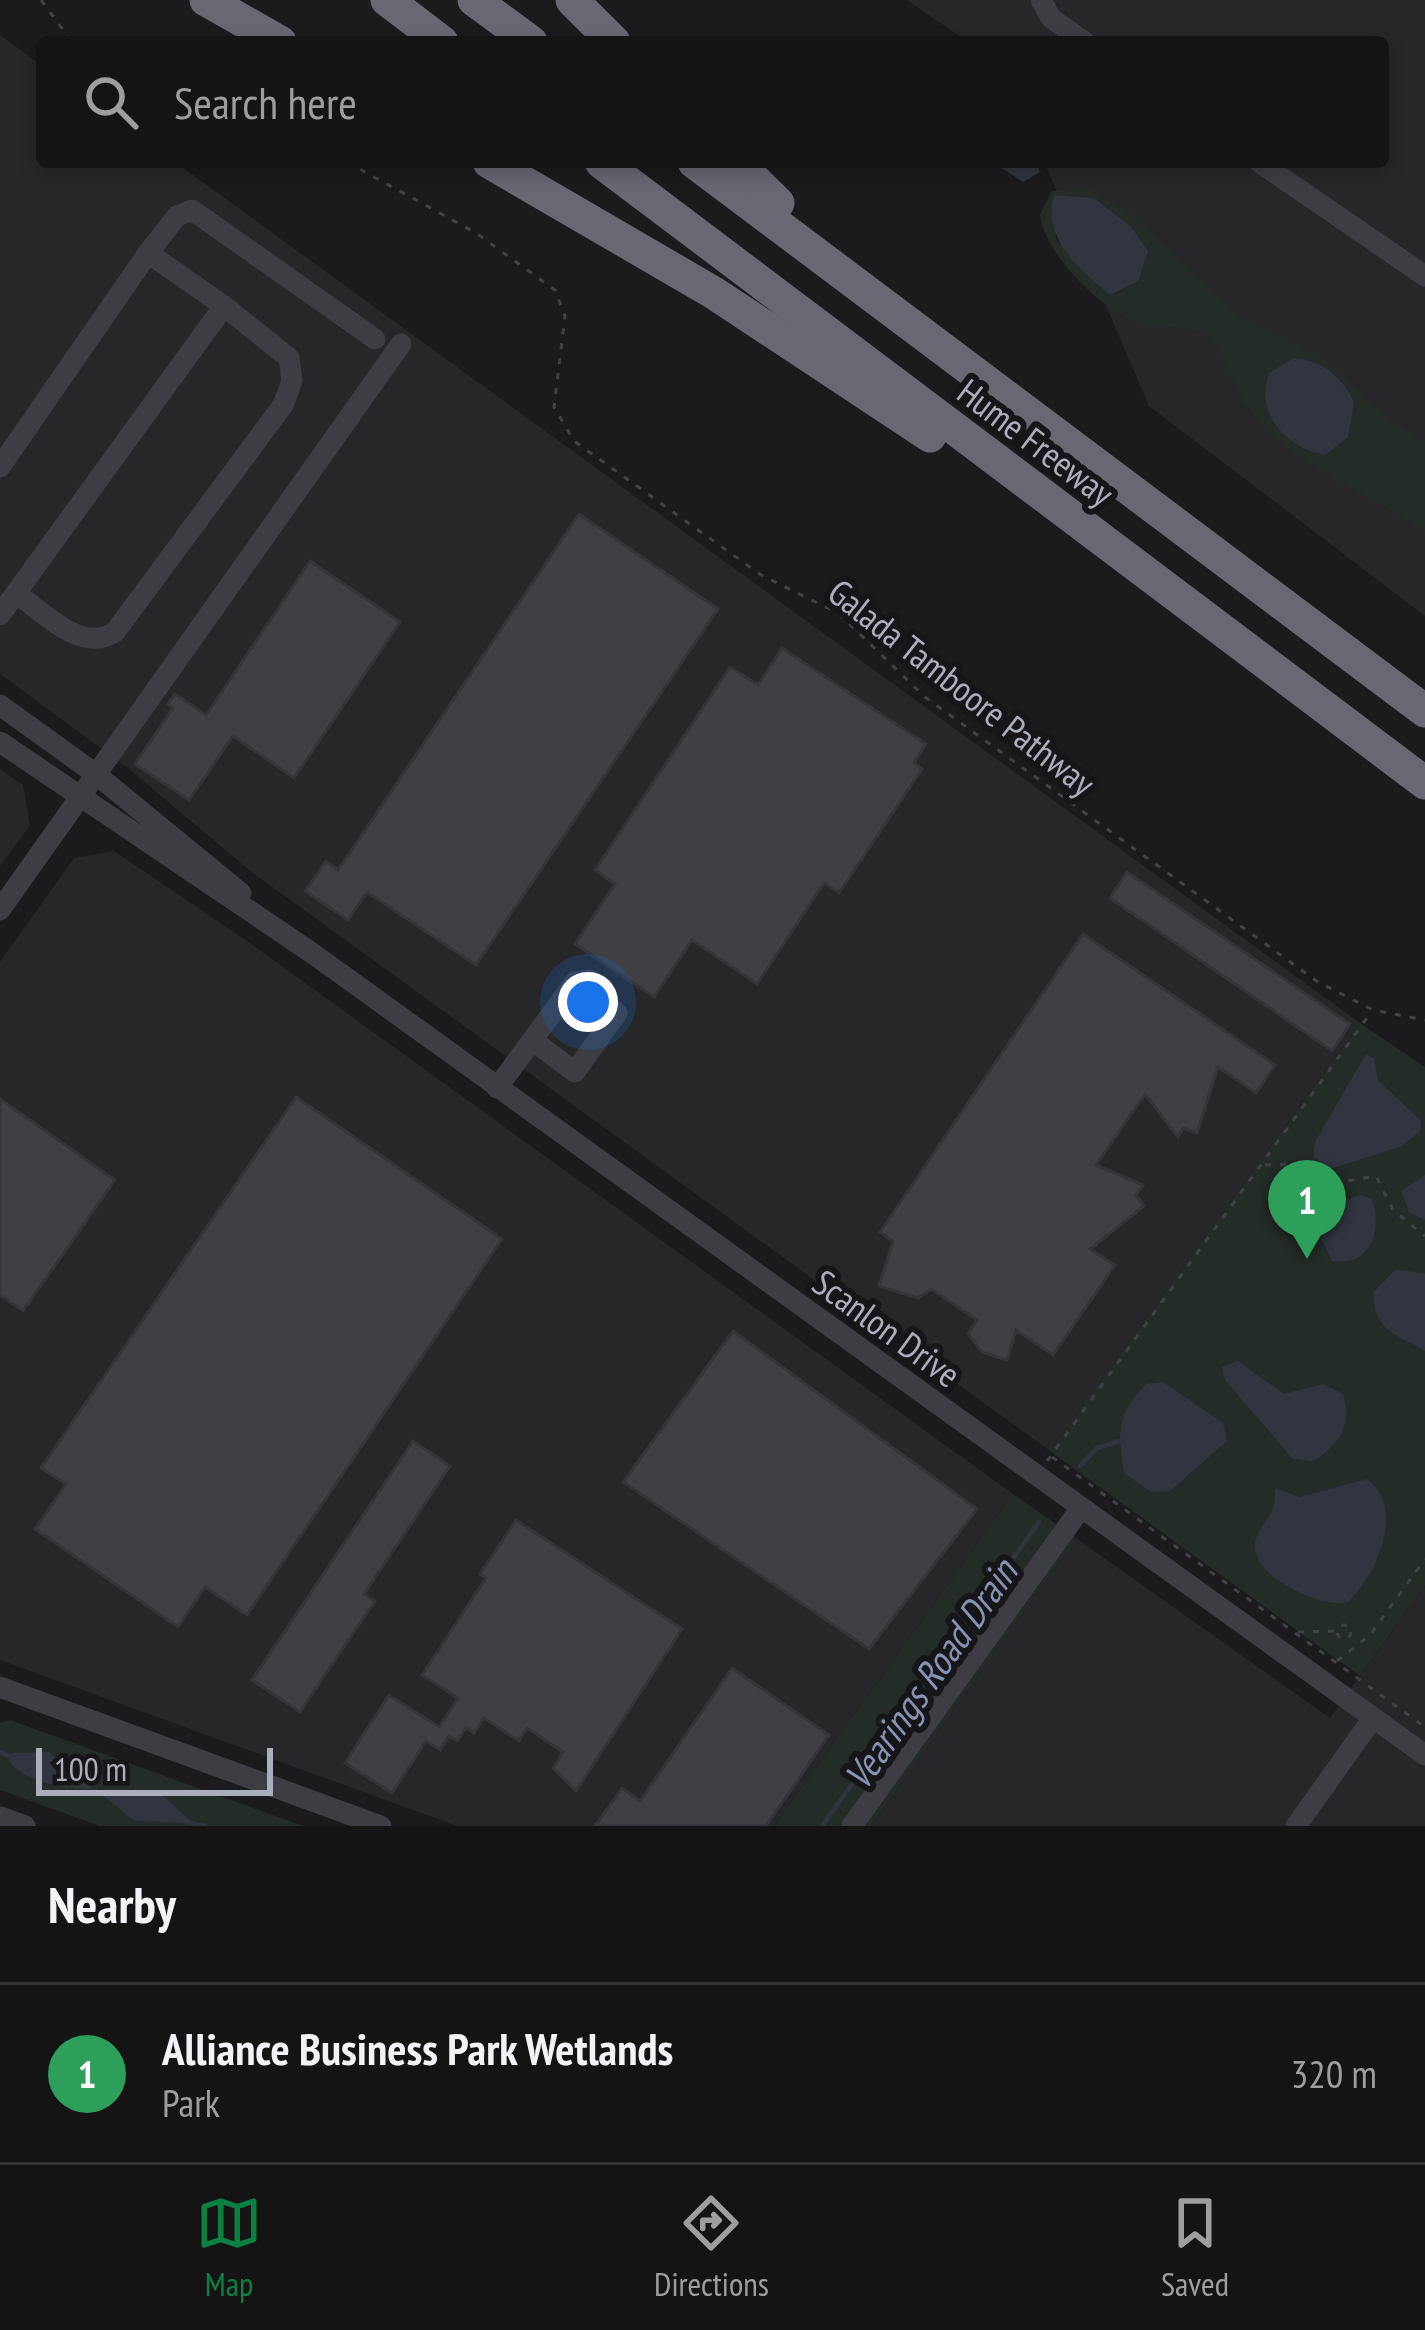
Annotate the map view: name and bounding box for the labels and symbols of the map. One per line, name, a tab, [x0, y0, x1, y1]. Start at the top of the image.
street label: Hume Freeway	[948, 368, 1124, 516]
street label: Galada Tamboore Pathway	[819, 568, 1105, 806]
your location	[558, 972, 618, 1032]
pin: 1	[1268, 1160, 1346, 1259]
street label: Scanlon Drive	[804, 1259, 970, 1397]
water label: Vearings Road Drain	[832, 1547, 1029, 1799]
scale bar	[36, 1742, 273, 1795]

